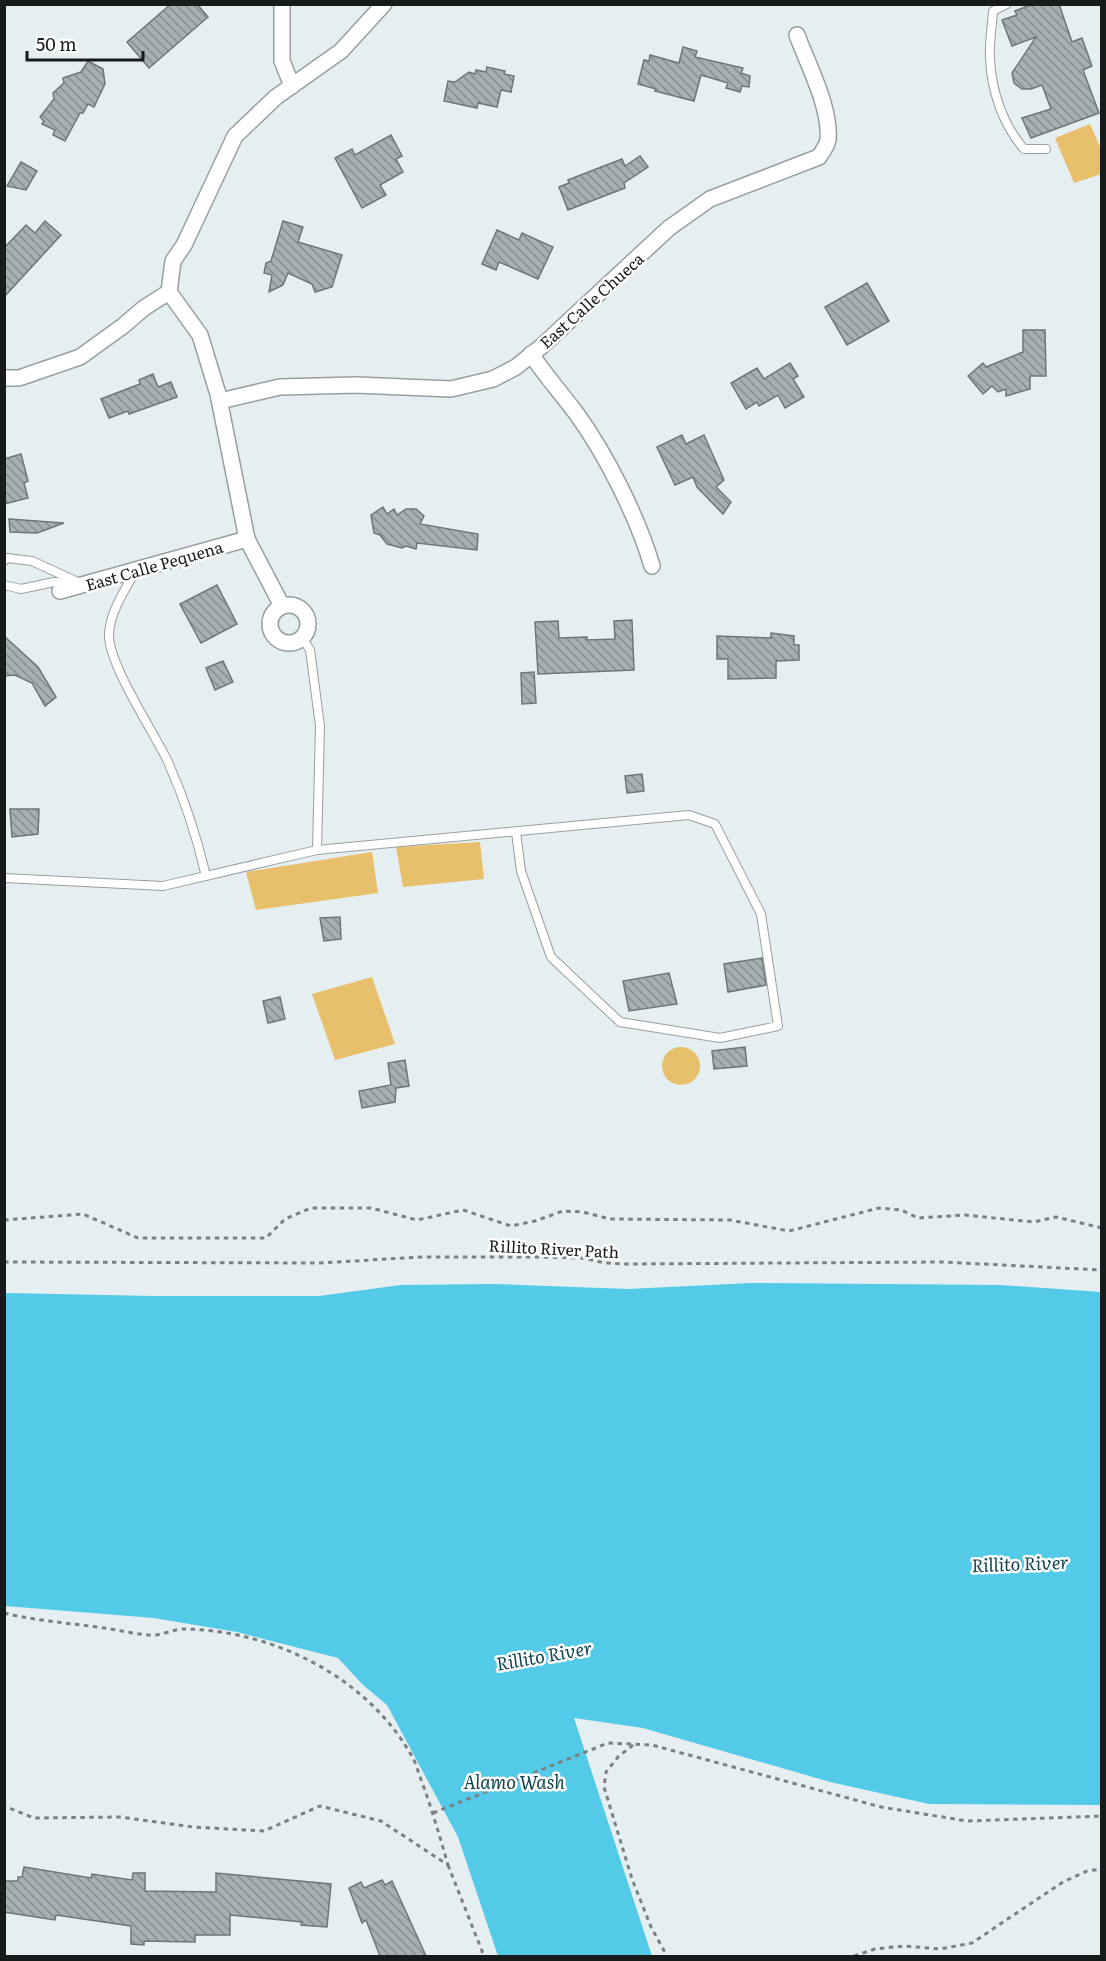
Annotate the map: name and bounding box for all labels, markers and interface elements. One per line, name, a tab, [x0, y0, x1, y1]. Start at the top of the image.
scale bar	[27, 24, 142, 62]
text: 50 m	[36, 30, 77, 57]
street label: East Calle Chueca	[533, 246, 649, 354]
street label: East Calle Pequena	[82, 534, 226, 596]
street label: Rillito River Path	[488, 1233, 620, 1263]
water label: Rillito River	[971, 1548, 1069, 1578]
water label: Rillito River	[494, 1633, 594, 1677]
water label: Alamo Wash	[463, 1768, 565, 1795]

